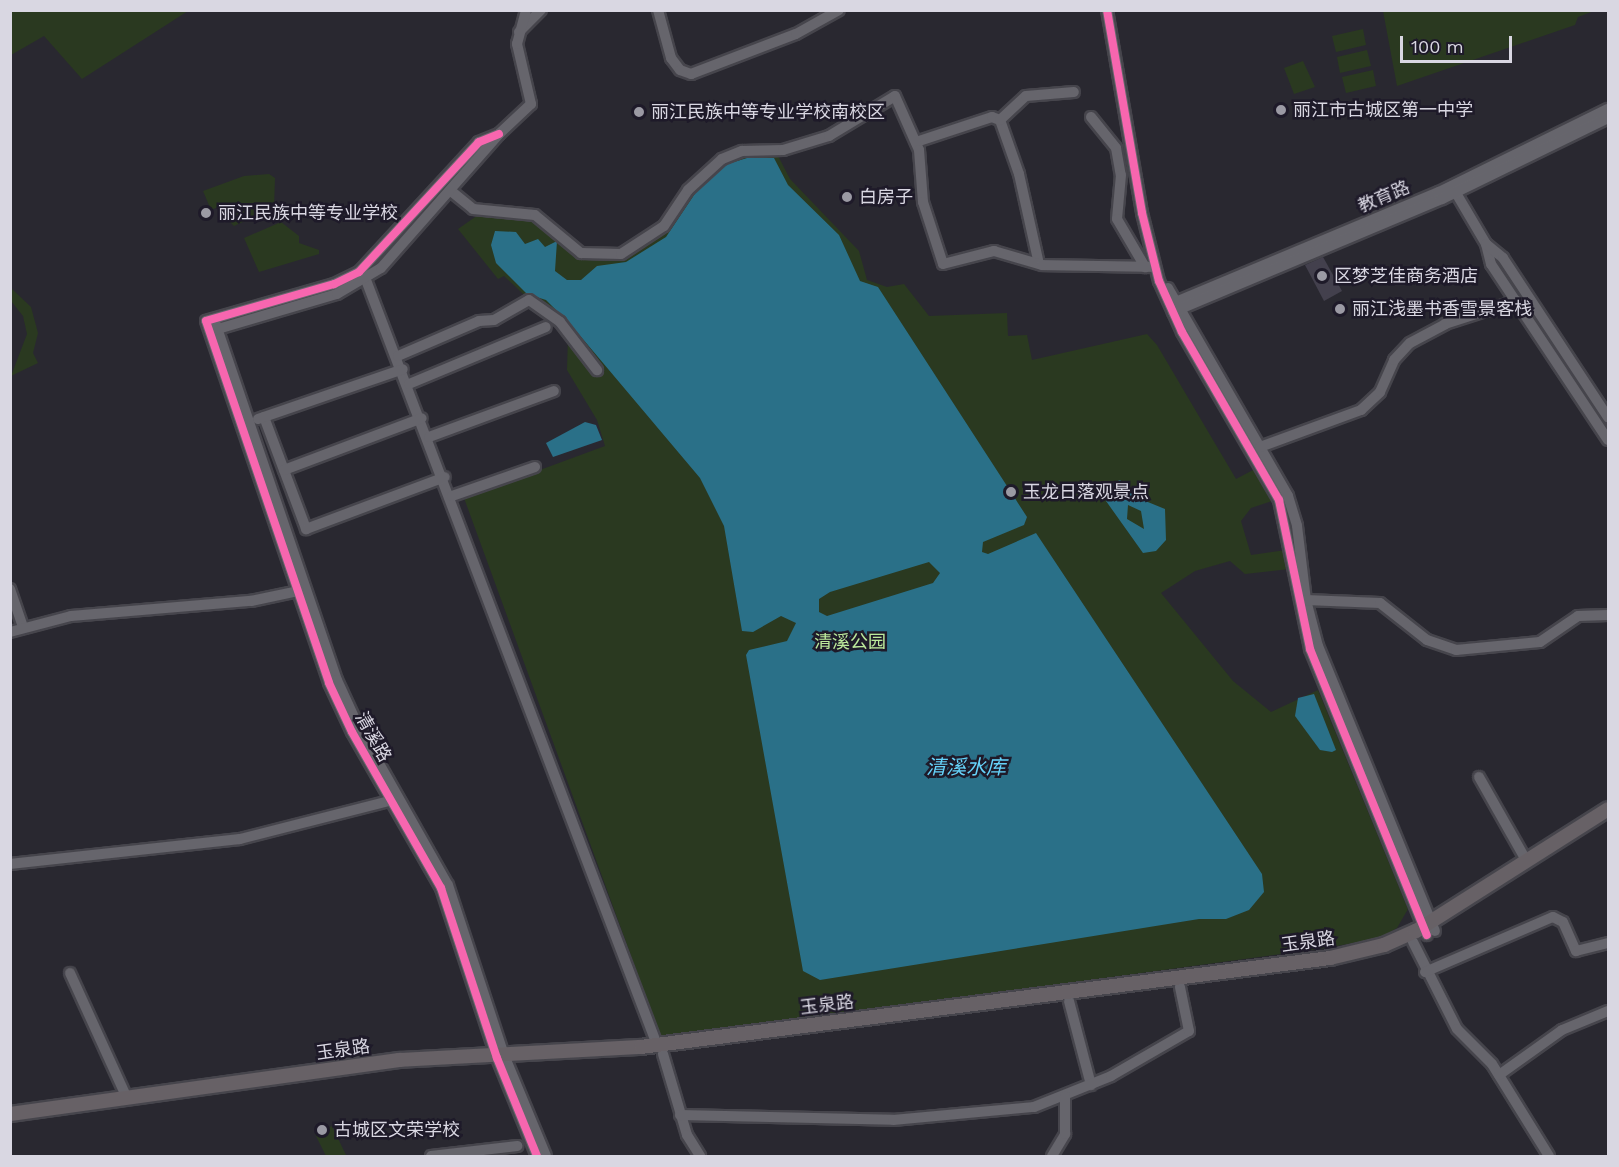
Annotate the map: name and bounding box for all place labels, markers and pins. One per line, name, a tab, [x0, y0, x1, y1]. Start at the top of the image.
place label: 丽江市古城区第一中学	[1293, 99, 1473, 121]
place label: 丽江民族中等专业学校南校区	[651, 101, 885, 123]
marker: 丽江市古城区第一中学	[1274, 103, 1288, 117]
marker: 丽江民族中等专业学校南校区	[632, 105, 646, 119]
place label: 白房子	[859, 186, 913, 208]
marker: 白房子	[840, 190, 854, 204]
place label: 丽江民族中等专业学校	[218, 202, 398, 224]
marker: 丽江民族中等专业学校	[199, 206, 213, 220]
place label: 区梦芝佳商务酒店	[1334, 265, 1478, 287]
marker: 区梦芝佳商务酒店	[1315, 269, 1329, 283]
place label: 丽江浅墨书香雪景客栈	[1352, 298, 1532, 320]
marker: 丽江浅墨书香雪景客栈	[1333, 302, 1347, 316]
place label: 玉龙日落观景点	[1023, 481, 1149, 503]
marker: 玉龙日落观景点	[1004, 485, 1018, 499]
place label: 古城区文荣学校	[334, 1119, 460, 1141]
marker: 古城区文荣学校	[315, 1123, 329, 1137]

